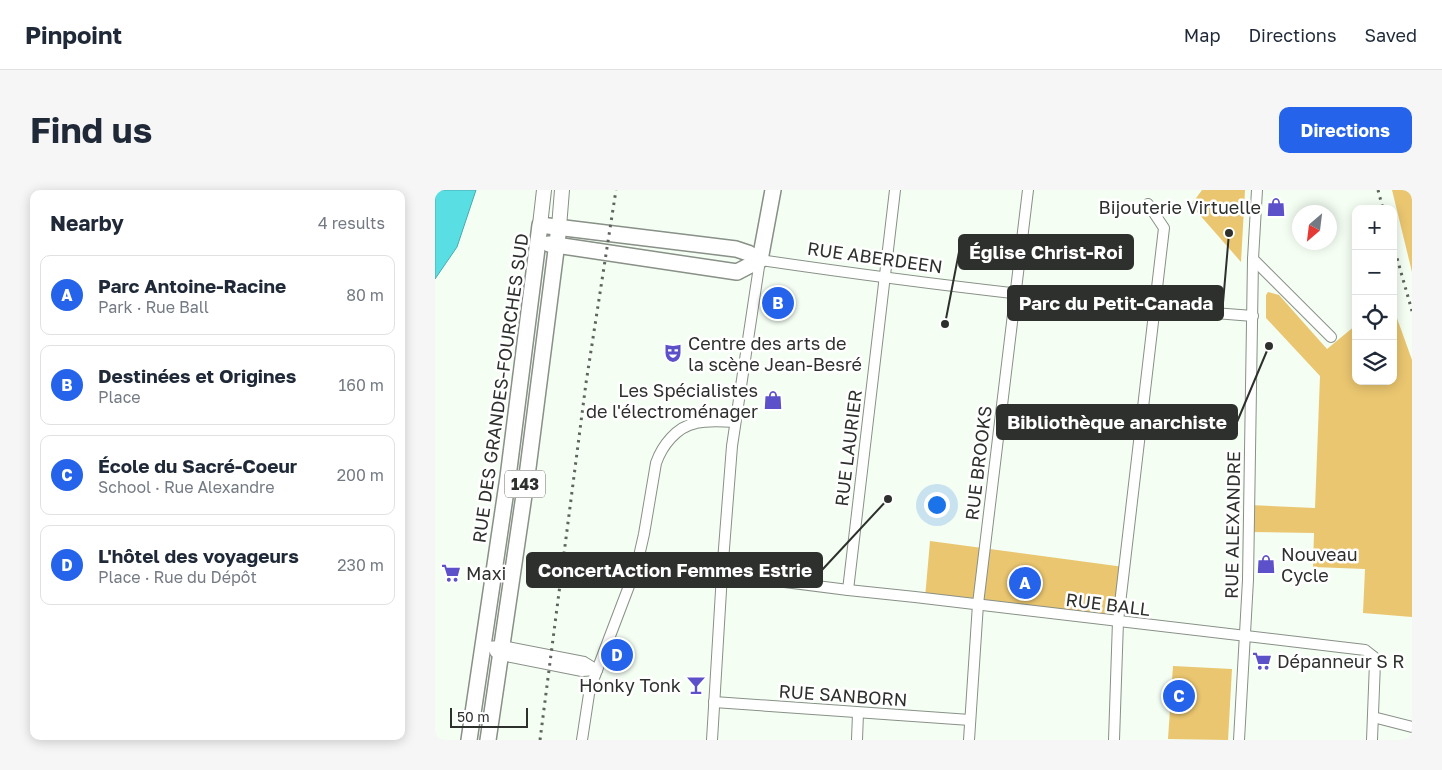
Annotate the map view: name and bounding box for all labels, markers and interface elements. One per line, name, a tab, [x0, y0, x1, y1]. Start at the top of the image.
text: Pinpoint	[25, 20, 122, 49]
text: Map	[1184, 24, 1220, 46]
text: Directions	[1248, 24, 1336, 46]
text: Saved	[1364, 24, 1417, 46]
button: Directions	[1279, 107, 1412, 153]
text: Find us	[30, 109, 152, 151]
place label: Bijouterie Virtuelle	[1099, 196, 1261, 218]
shop icon: Bijouterie Virtuelle	[1265, 196, 1287, 218]
north arrow	[1292, 205, 1337, 250]
map controls	[1352, 205, 1397, 385]
button: +	[1352, 205, 1397, 250]
text: Nearby	[50, 210, 124, 236]
text: 4 results	[318, 213, 385, 233]
street label: RUE DES GRANDES-FOURCHES SUD	[467, 232, 533, 544]
callout: Église Christ-Roi	[959, 235, 1133, 269]
street label: RUE ABERDEEN	[806, 237, 944, 277]
text: Église Christ-Roi	[969, 240, 1123, 263]
button: −	[1352, 250, 1397, 295]
text: Parc Antoine-Racine	[98, 274, 286, 297]
pin: B	[762, 284, 794, 322]
text: A	[61, 285, 73, 305]
text: 80 m	[346, 285, 384, 305]
callout: Parc du Petit-Canada	[1008, 286, 1223, 320]
text: Parc du Petit-Canada	[1019, 291, 1213, 314]
button: locate	[1352, 295, 1397, 340]
text: Park · Rue Ball	[98, 297, 209, 317]
place label: Centre des arts de la scène Jean-Besré	[688, 332, 862, 375]
button: layers	[1352, 340, 1397, 385]
theatre icon: Centre des arts de la scène Jean-Besré	[662, 342, 684, 364]
text: Destinées et Origines	[98, 364, 296, 387]
text: B	[61, 375, 73, 395]
text: 160 m	[338, 375, 384, 395]
place label: Les Spécialistes de l'électroménager	[586, 379, 758, 422]
text: Place	[98, 387, 141, 407]
street label: RUE LAURIER	[830, 388, 866, 508]
shop icon: Les Spécialistes de l'électroménager	[762, 389, 784, 411]
street label: RUE BROOKS	[960, 404, 996, 522]
callout: Bibliothèque anarchiste	[997, 405, 1237, 439]
text: Bibliothèque anarchiste	[1007, 410, 1227, 433]
street label: RUE ALEXANDRE	[1220, 451, 1244, 599]
text: École du Sacré-Coeur	[98, 454, 297, 477]
text: C	[61, 465, 73, 485]
text: 200 m	[337, 465, 384, 485]
road number: 143	[505, 470, 545, 498]
text: School · Rue Alexandre	[98, 477, 274, 497]
your location	[924, 492, 950, 518]
place label: Nouveau Cycle	[1281, 543, 1358, 586]
text: L'hôtel des voyageurs	[98, 544, 299, 567]
callout: ConcertAction Femmes Estrie	[527, 553, 822, 587]
shop icon: Nouveau Cycle	[1255, 553, 1277, 575]
text: D	[61, 555, 73, 575]
text: 230 m	[337, 555, 384, 575]
text: ConcertAction Femmes Estrie	[538, 558, 812, 581]
supermarket icon: Maxi	[440, 562, 462, 584]
place label: Maxi	[466, 562, 506, 584]
pin: A	[1009, 564, 1041, 602]
text: Place · Rue du Dépôt	[98, 567, 257, 587]
street label: RUE BALL	[1064, 588, 1152, 620]
pin: D	[601, 636, 633, 674]
supermarket icon: Dépanneur S R	[1251, 650, 1273, 672]
place label: Dépanneur S R	[1277, 650, 1405, 672]
place label: Honky Tonk	[579, 674, 681, 696]
bar icon: Honky Tonk	[685, 674, 707, 696]
pin: C	[1163, 677, 1195, 715]
street label: RUE SANBORN	[778, 680, 908, 710]
scale bar	[450, 705, 527, 728]
text: 50 m	[457, 708, 490, 725]

